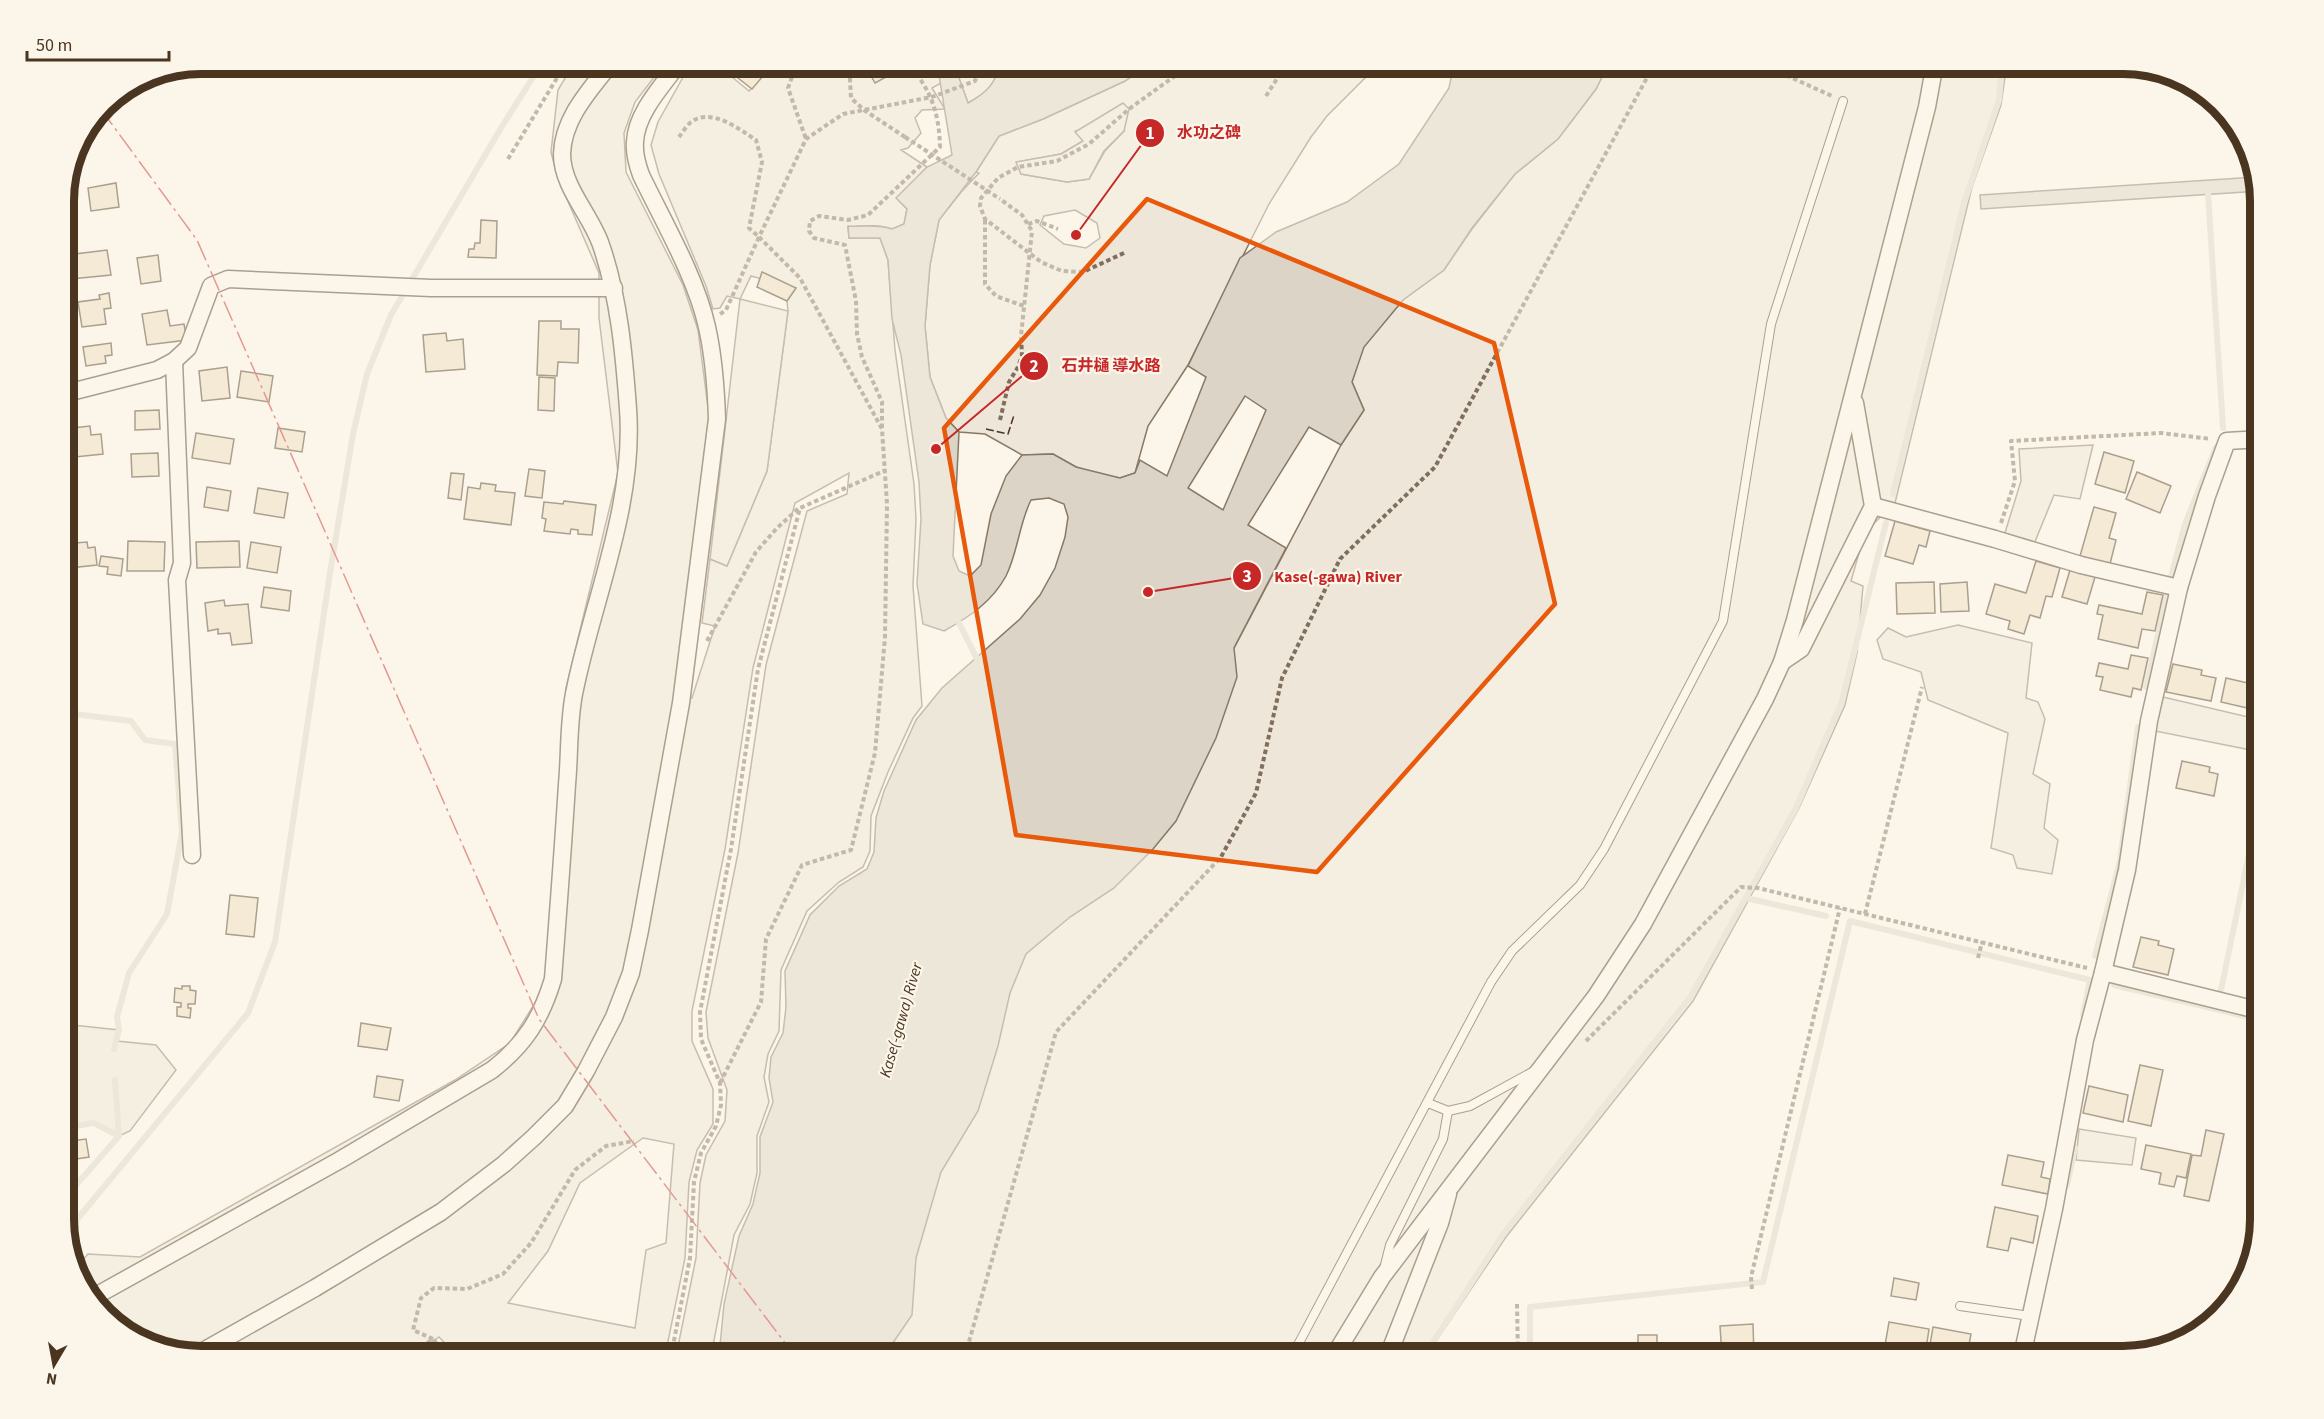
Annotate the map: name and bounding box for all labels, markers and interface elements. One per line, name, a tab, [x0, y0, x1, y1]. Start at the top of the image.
scale bar	[27, 24, 170, 62]
text: 50 m	[36, 33, 72, 58]
callout: 水功之碑	[1135, 116, 1253, 150]
text: 1	[1145, 121, 1155, 146]
text: 水功之碑	[1177, 122, 1241, 144]
callout: 石井樋 導水路	[1019, 349, 1172, 383]
text: 2	[1029, 354, 1039, 379]
text: 石井樋 導水路	[1061, 355, 1161, 377]
callout: Kase(-gawa) River	[1232, 559, 1414, 593]
text: 3	[1242, 564, 1252, 589]
text: Kase(-gawa) River	[1274, 566, 1402, 588]
water label: Kase(-gawa) River	[874, 959, 928, 1080]
north arrow	[24, 1335, 84, 1395]
text: N	[44, 1367, 59, 1391]

